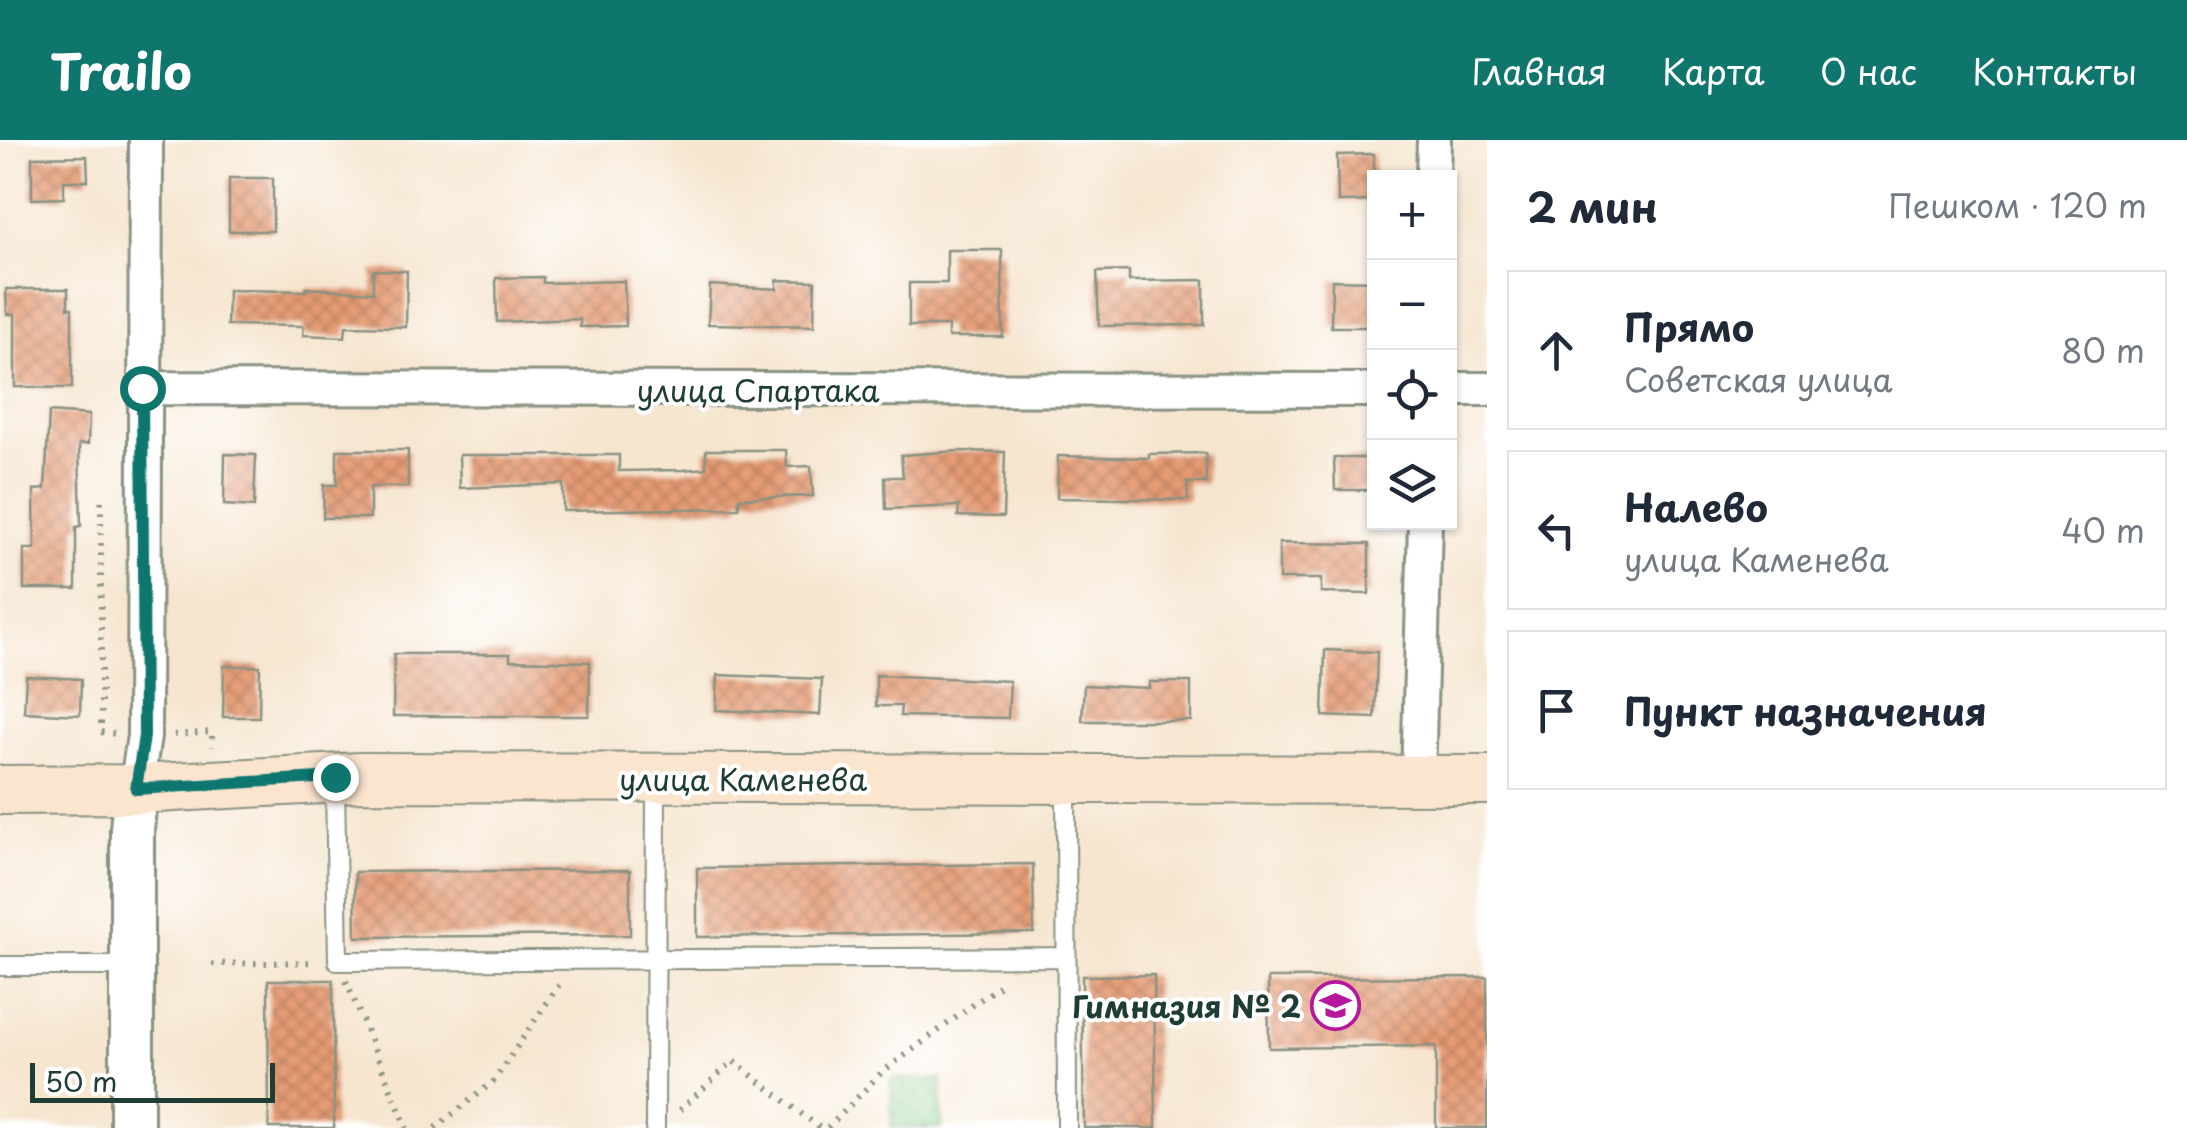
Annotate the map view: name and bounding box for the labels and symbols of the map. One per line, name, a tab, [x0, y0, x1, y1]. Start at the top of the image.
route start	[120, 366, 166, 412]
street label: улица Спартака	[636, 367, 880, 412]
route end	[313, 755, 359, 801]
street label: улица Каменева	[619, 756, 867, 801]
school or university icon: Гимназия № 2	[1310, 979, 1362, 1031]
place label: Гимназия № 2	[1072, 983, 1301, 1028]
scale bar	[30, 1058, 275, 1102]

